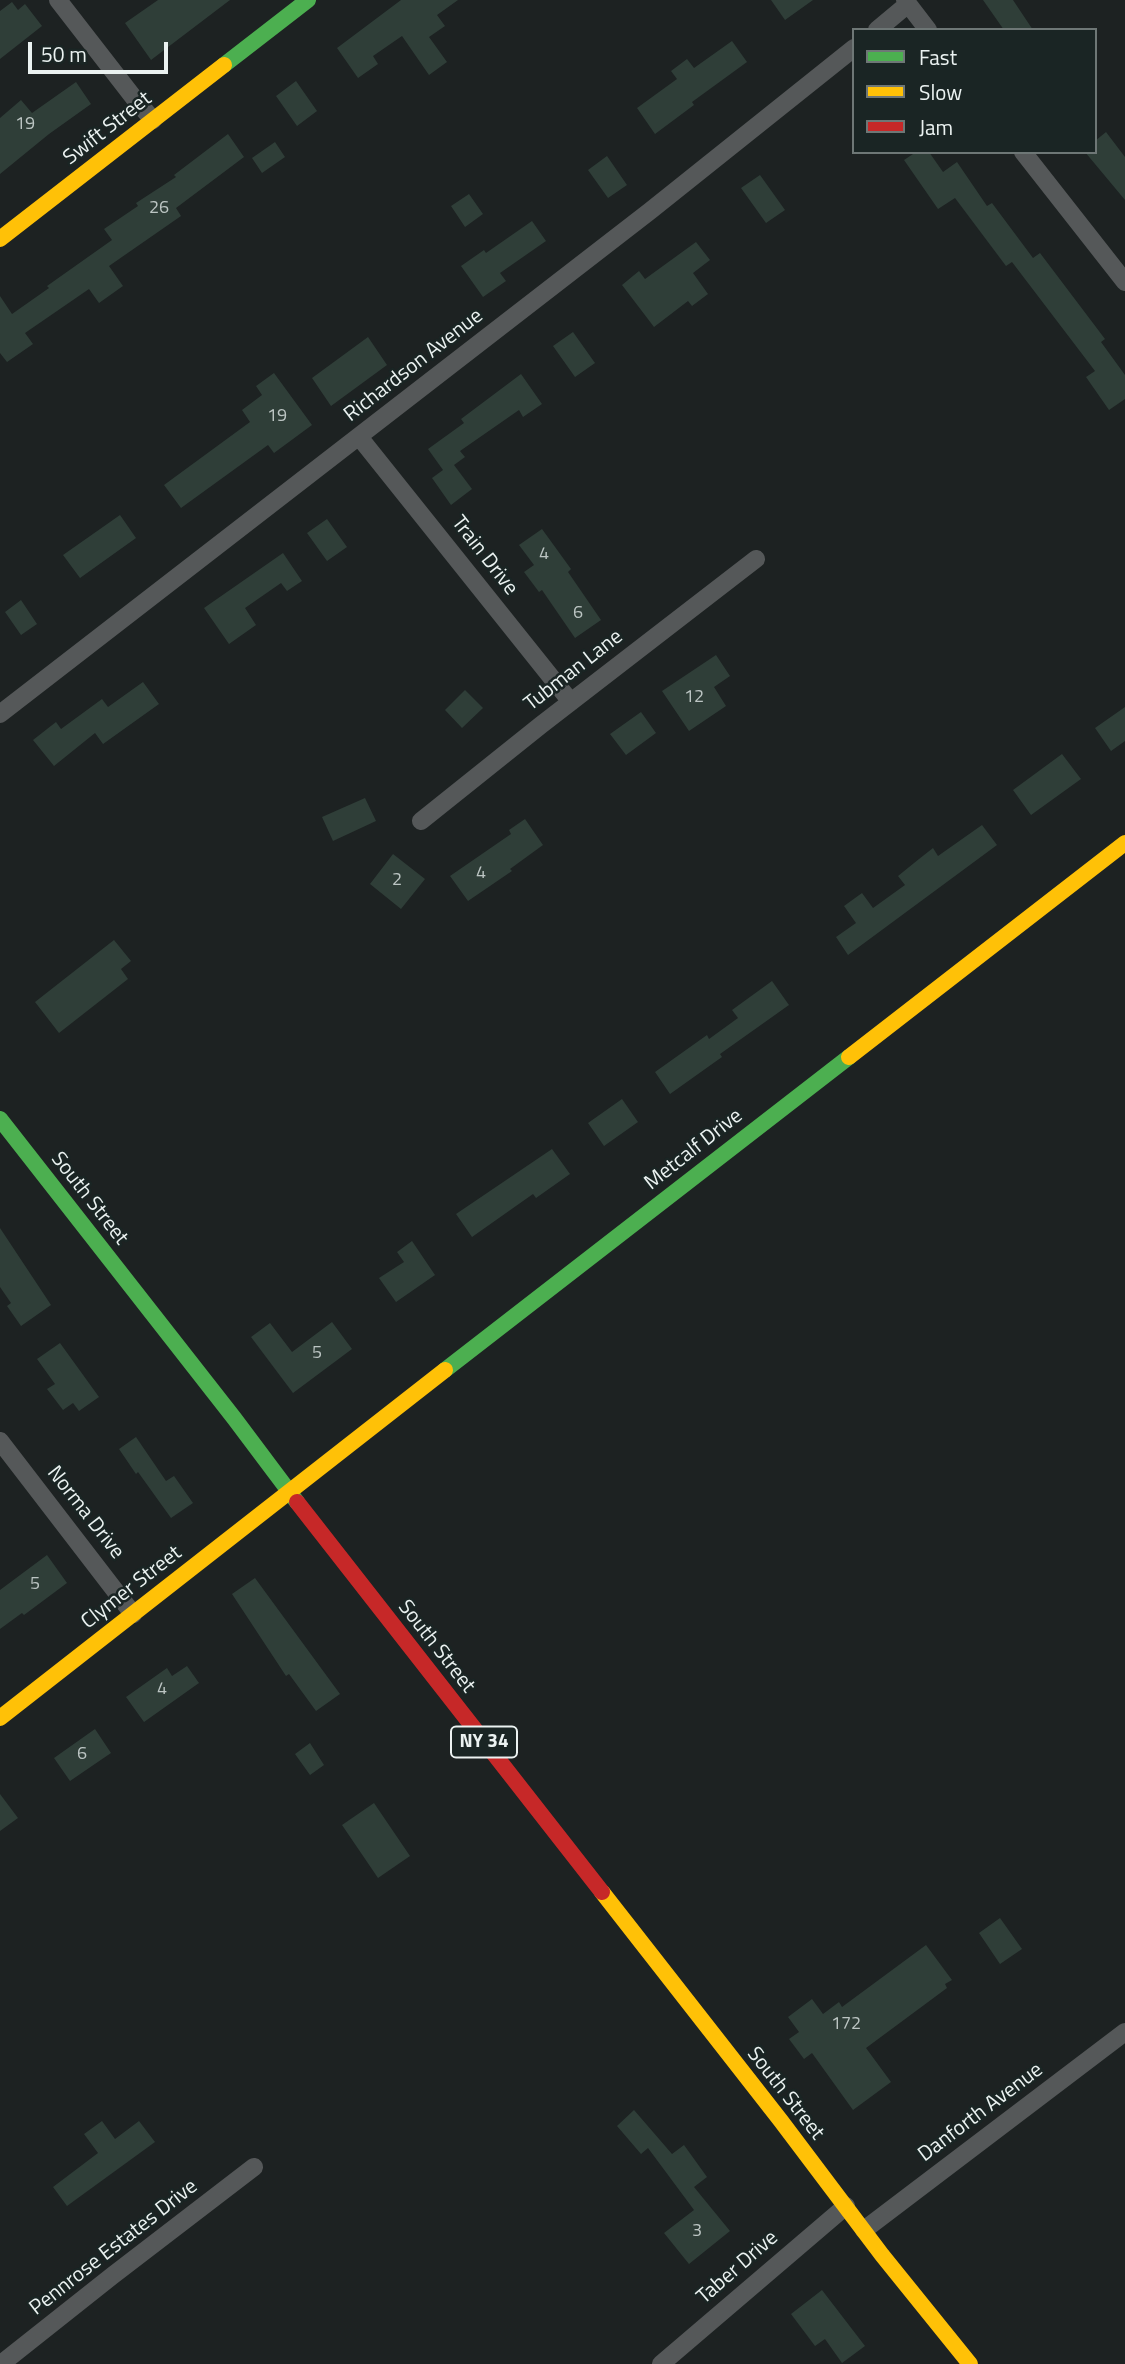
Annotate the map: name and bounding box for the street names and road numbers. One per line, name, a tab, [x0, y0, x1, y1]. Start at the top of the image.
street label: Swift Street	[59, 87, 157, 171]
street label: Richardson Avenue	[340, 304, 488, 428]
street label: Train Drive	[445, 511, 523, 601]
street label: Tubman Lane	[520, 625, 628, 717]
street label: Metcalf Drive	[640, 1104, 748, 1196]
street label: South Street	[45, 1147, 133, 1251]
street label: Norma Drive	[41, 1461, 129, 1565]
street label: Clymer Street	[77, 1541, 187, 1635]
street label: South Street	[392, 1595, 480, 1699]
road number: NY 34	[451, 1726, 517, 1758]
street label: South Street	[741, 2042, 829, 2146]
street label: Danforth Avenue	[914, 2058, 1048, 2168]
street label: Pennrose Estates Drive	[25, 2175, 203, 2321]
street label: Taber Drive	[692, 2226, 784, 2310]

